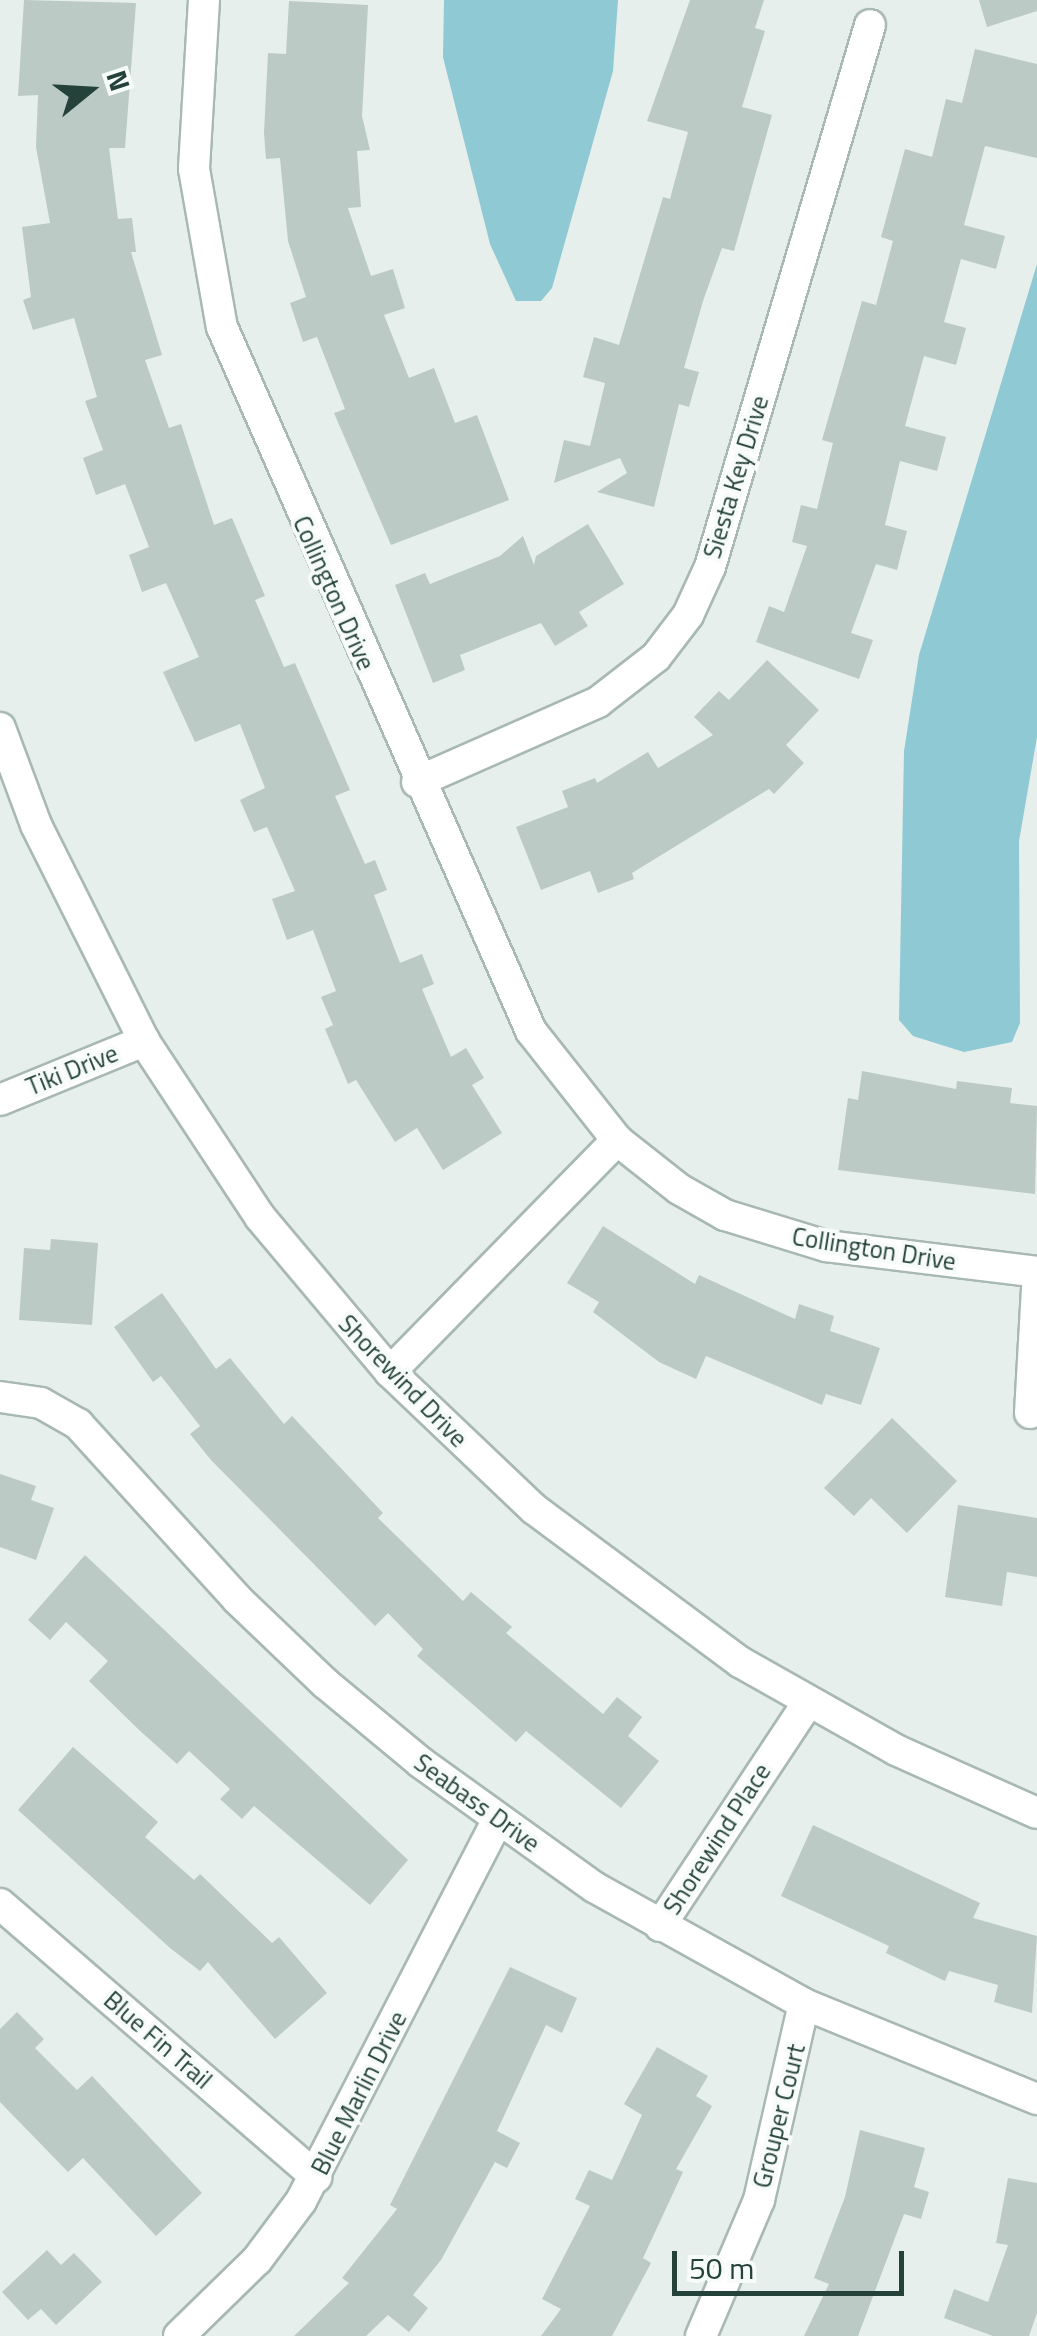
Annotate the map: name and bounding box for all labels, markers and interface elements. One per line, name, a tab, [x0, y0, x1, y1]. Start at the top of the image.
north arrow	[40, 40, 140, 140]
text: N	[96, 65, 142, 96]
street label: Siesta Key Drive	[697, 392, 775, 562]
street label: Collington Drive	[287, 511, 381, 675]
street label: Tiki Drive	[22, 1038, 122, 1102]
street label: Collington Drive	[790, 1221, 958, 1277]
street label: Shorewind Drive	[332, 1309, 474, 1453]
street label: Seabass Drive	[408, 1747, 546, 1859]
street label: Shorewind Place	[657, 1758, 777, 1920]
street label: Blue Fin Trail	[98, 1985, 218, 2095]
street label: Blue Marlin Drive	[305, 2006, 413, 2180]
street label: Grouper Court	[747, 2041, 811, 2191]
scale bar	[677, 2231, 910, 2293]
text: 50 m	[689, 2245, 754, 2291]

